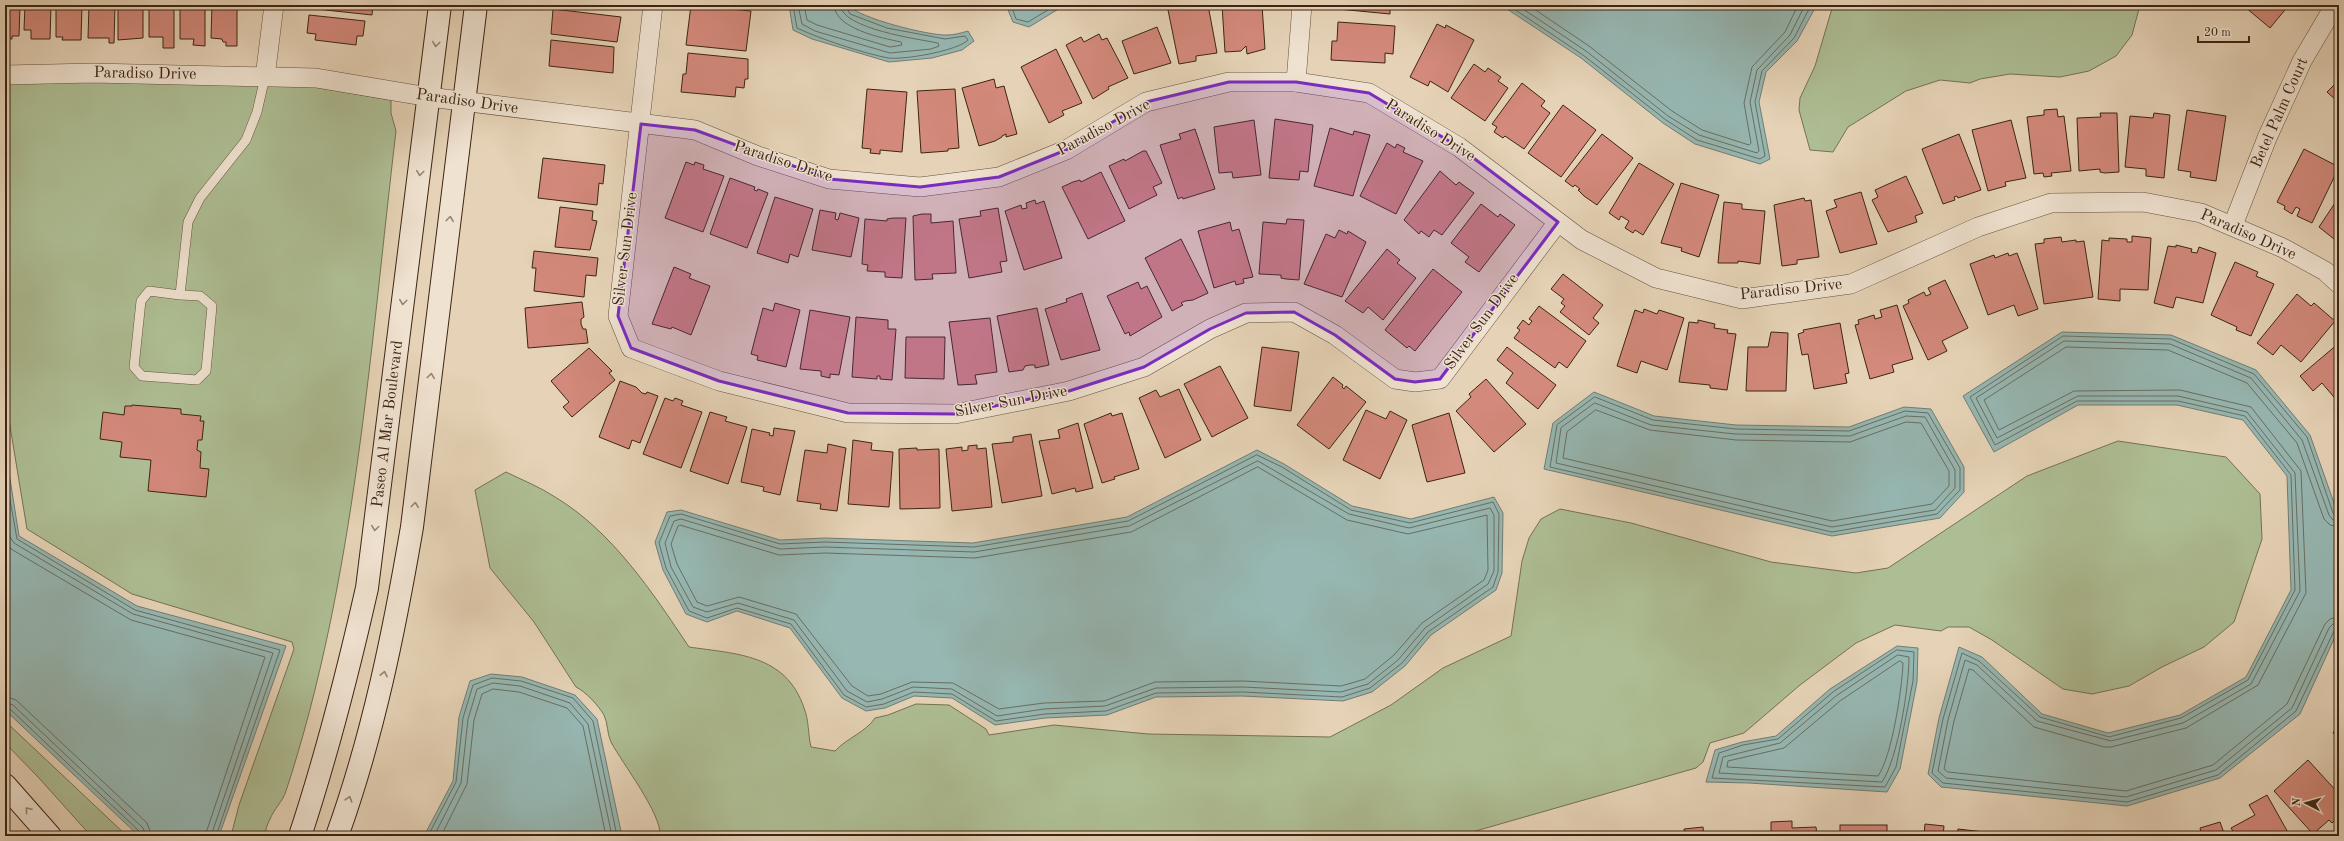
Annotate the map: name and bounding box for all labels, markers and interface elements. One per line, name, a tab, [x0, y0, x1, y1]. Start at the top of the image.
scale bar	[2198, 18, 2249, 44]
text: 20 m	[2204, 27, 2231, 39]
one-way arrow	[431, 41, 440, 47]
street label: Betel Palm Court	[2248, 55, 2312, 171]
street label: Paradiso Drive	[93, 65, 197, 83]
street label: Paradiso Drive	[415, 87, 519, 117]
street label: Paradiso Drive	[1055, 97, 1153, 159]
street label: Paradiso Drive	[1382, 97, 1478, 165]
street label: Paradiso Drive	[732, 138, 834, 186]
one-way arrow	[415, 170, 424, 176]
street label: Silver Sun Drive	[611, 191, 641, 307]
street label: Paradiso Drive	[2198, 207, 2298, 263]
one-way arrow	[445, 216, 454, 223]
street label: Silver Sun Drive	[1442, 271, 1522, 373]
street label: Paradiso Drive	[1739, 277, 1843, 303]
one-way arrow	[399, 299, 408, 305]
street label: Paseo Al Mar Boulevard	[370, 340, 406, 508]
one-way arrow	[426, 373, 435, 379]
street label: Silver Sun Drive	[953, 383, 1069, 421]
one-way arrow	[410, 502, 419, 508]
one-way arrow	[371, 525, 380, 531]
one-way arrow	[379, 671, 388, 677]
north arrow	[2286, 783, 2326, 823]
one-way arrow	[344, 796, 353, 803]
text: N	[2292, 797, 2304, 807]
one-way arrow	[26, 807, 33, 815]

